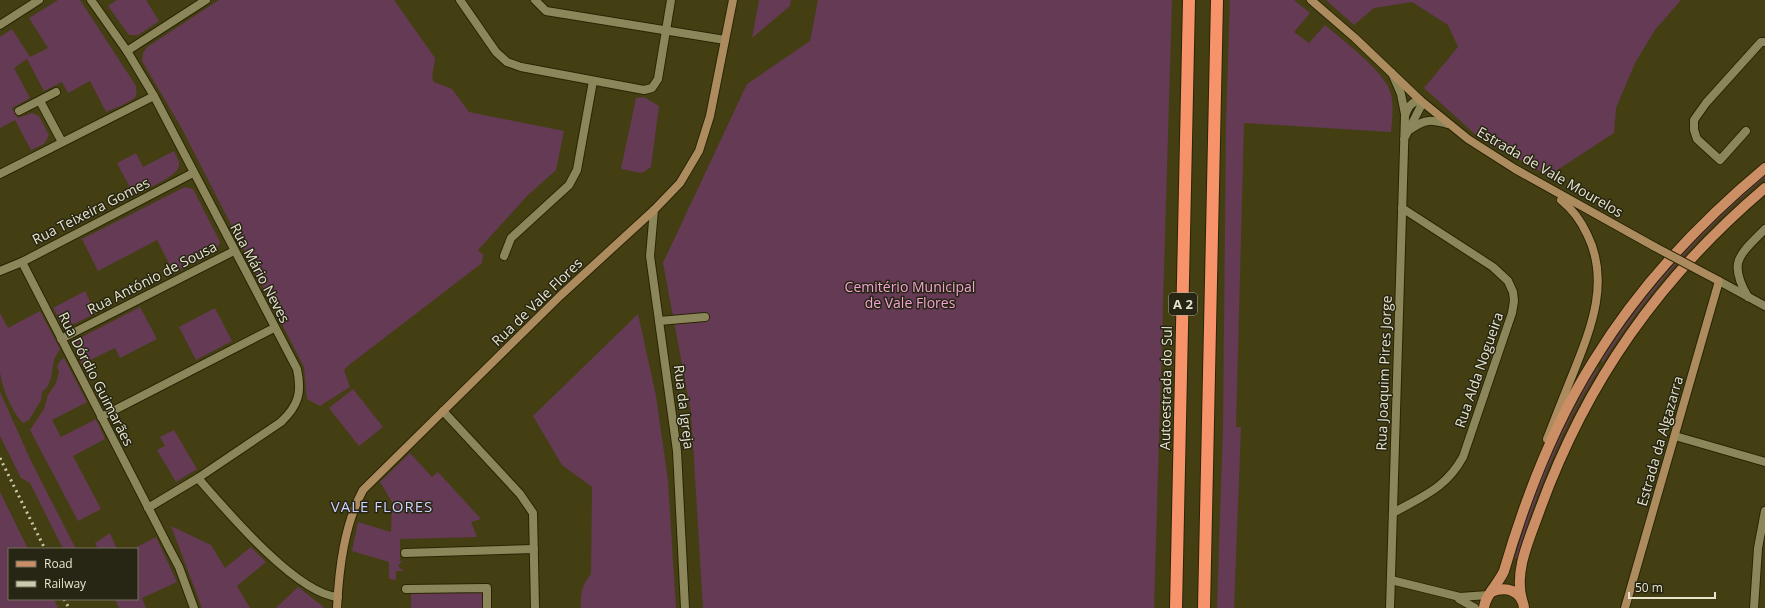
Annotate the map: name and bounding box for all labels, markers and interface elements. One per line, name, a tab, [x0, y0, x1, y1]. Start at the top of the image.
street label: Estrada de Vale Mourelos	[1474, 122, 1627, 221]
street label: Rua Teixeira Gomes	[29, 173, 153, 248]
street label: Rua Mário Neves	[226, 220, 295, 326]
street label: Rua António de Sousa	[84, 237, 220, 318]
street label: Rua de Vale Flores	[487, 253, 586, 350]
park label: Cemitério Municipal de Vale Flores	[845, 277, 975, 312]
road number: A 2	[1169, 293, 1197, 315]
street label: Rua Joaquim Pires Jorge	[1371, 295, 1396, 451]
street label: Rua Dórdio Guimarães	[54, 308, 139, 449]
street label: Rua Alda Nogueira	[1450, 310, 1507, 430]
street label: Autoestrada do Sul	[1155, 326, 1176, 450]
street label: Rua da Igreja	[670, 364, 699, 450]
street label: Estrada da Algazarra	[1632, 374, 1687, 508]
district label: VALE FLORES	[331, 496, 433, 516]
legend	[8, 548, 138, 600]
text: Road	[44, 555, 73, 572]
scale bar	[1629, 574, 1715, 600]
text: Railway	[44, 575, 87, 592]
text: 50 m	[1635, 579, 1663, 596]

